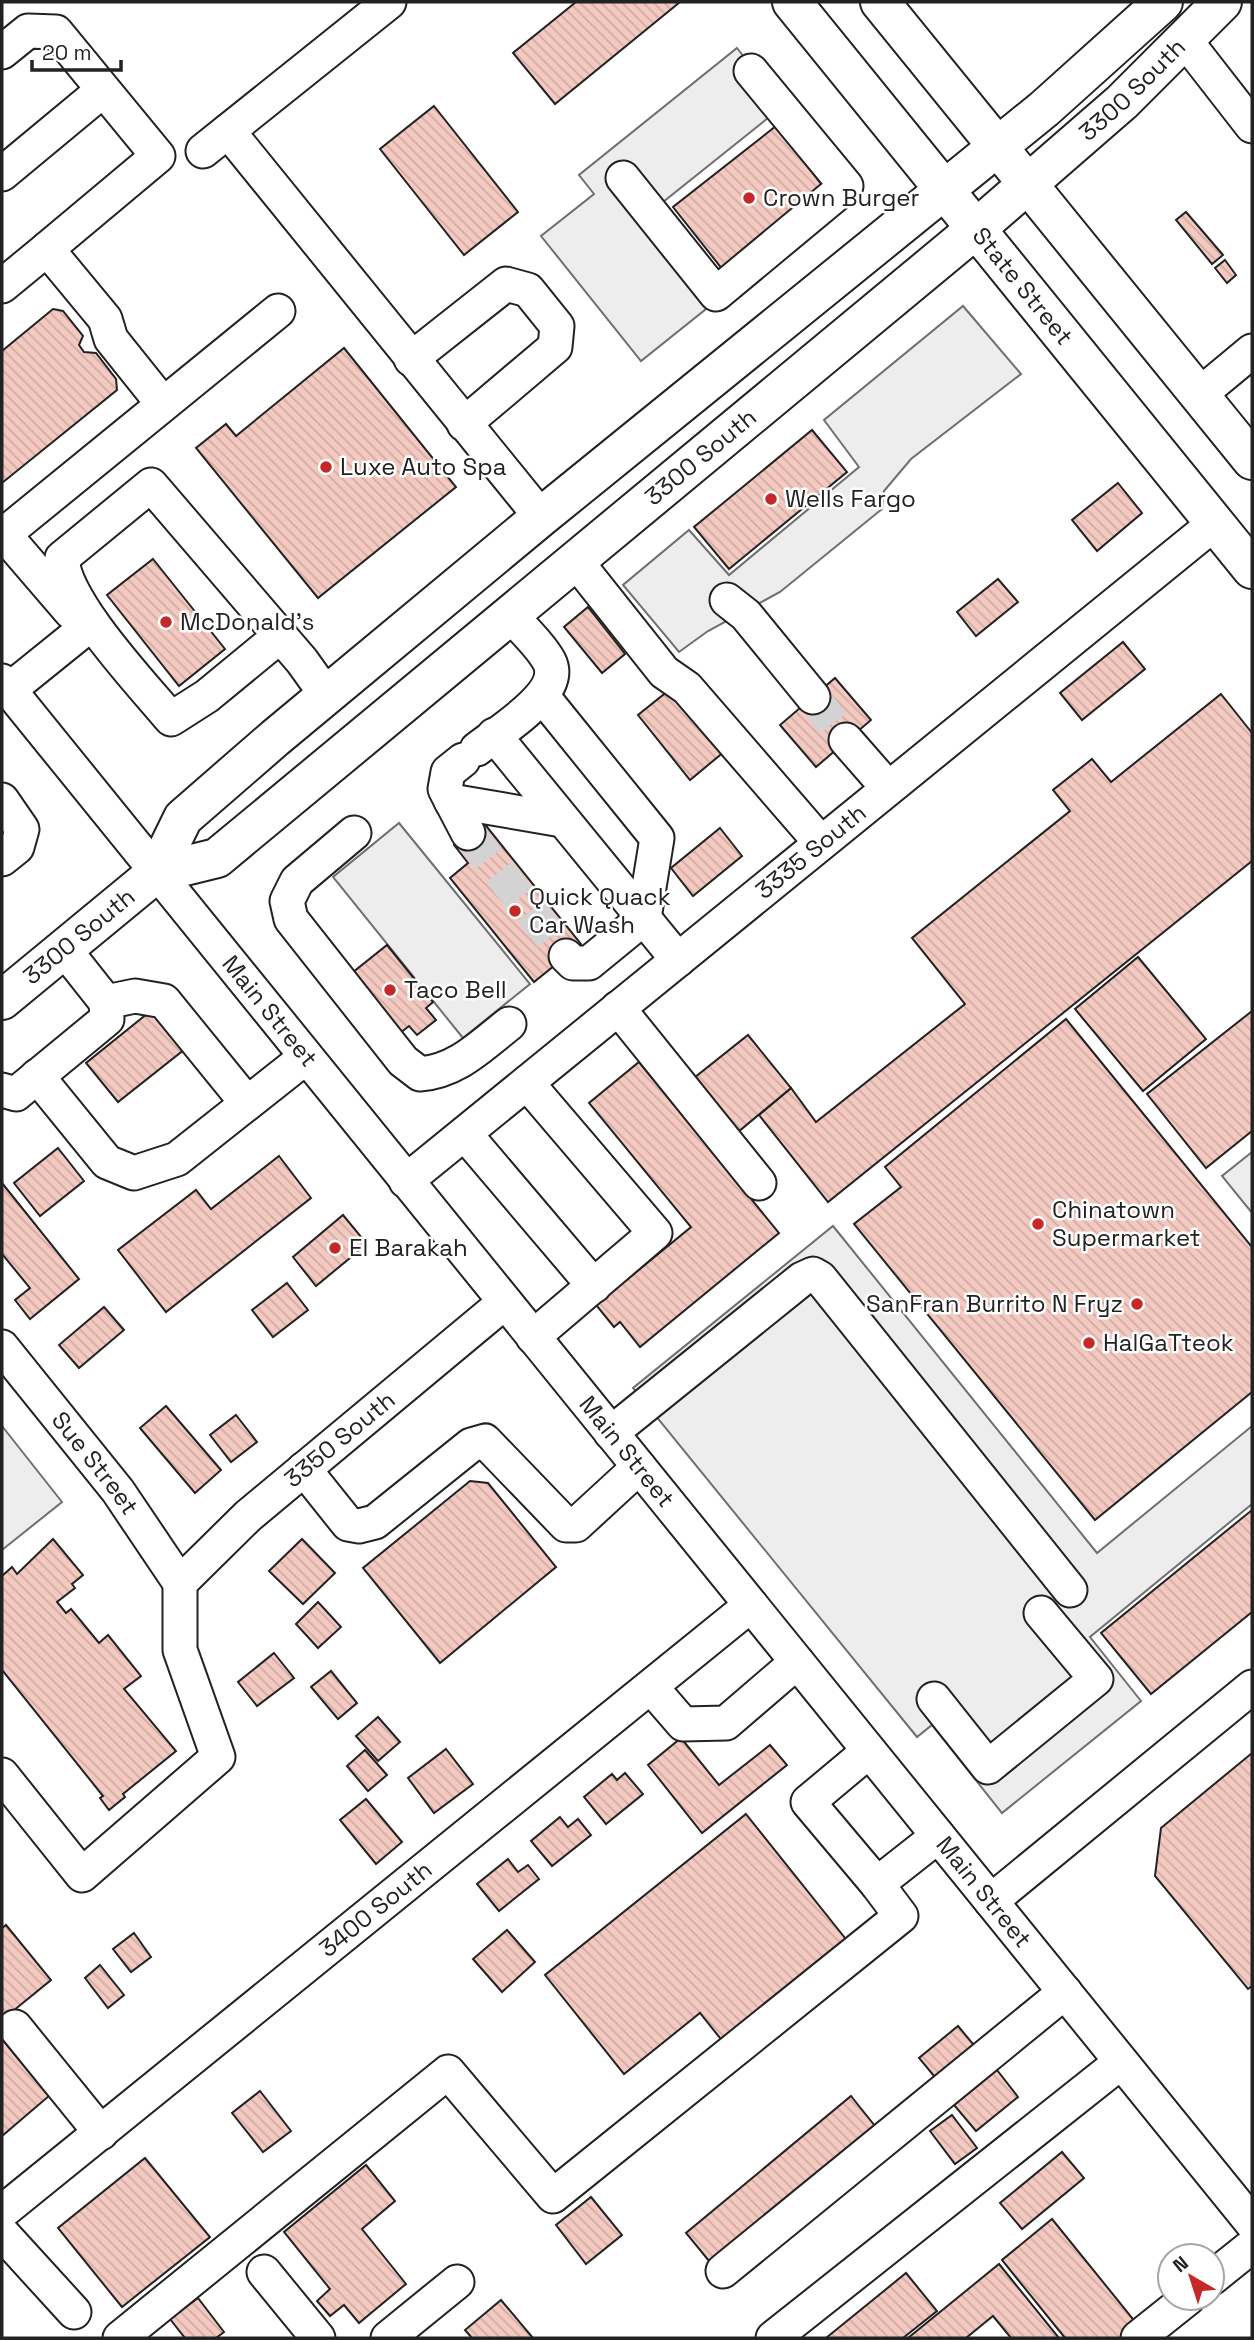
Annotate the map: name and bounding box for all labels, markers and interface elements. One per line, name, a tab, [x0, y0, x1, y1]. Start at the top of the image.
scale bar	[32, 28, 121, 72]
street label: 3300 South	[1072, 31, 1192, 147]
text: 20 m	[42, 39, 92, 66]
place label: Crown Burger	[763, 182, 920, 213]
marker: Crown Burger	[741, 190, 757, 206]
street label: State Street	[966, 221, 1080, 351]
street label: 3300 South	[638, 401, 763, 512]
place label: Luxe Auto Spa	[340, 451, 507, 482]
marker: Luxe Auto Spa	[318, 459, 334, 475]
place label: Wells Fargo	[785, 483, 916, 514]
marker: Wells Fargo	[763, 491, 779, 507]
place label: McDonald's	[180, 606, 314, 637]
marker: McDonald's	[158, 614, 174, 630]
street label: 3335 South	[749, 797, 872, 906]
street label: 3300 South	[17, 881, 141, 991]
place label: Quick Quack Car Wash	[529, 881, 671, 940]
marker: Quick Quack Car Wash	[507, 903, 523, 919]
street label: Main Street	[216, 949, 324, 1073]
place label: Taco Bell	[404, 974, 507, 1005]
marker: Taco Bell	[382, 982, 398, 998]
place label: Chinatown Supermarket	[1052, 1194, 1201, 1253]
marker: Chinatown Supermarket	[1030, 1216, 1046, 1232]
place label: El Barakah	[349, 1232, 468, 1263]
marker: El Barakah	[327, 1240, 343, 1256]
place label: SanFran Burrito N Fryz	[866, 1288, 1123, 1319]
marker: SanFran Burrito N Fryz	[1129, 1296, 1145, 1312]
place label: HalGaTteok	[1103, 1327, 1234, 1358]
marker: HalGaTteok	[1081, 1335, 1097, 1351]
street label: 3350 South	[278, 1384, 401, 1494]
street label: Main Street	[573, 1389, 682, 1513]
street label: Sue Street	[45, 1405, 146, 1521]
street label: Main Street	[930, 1830, 1039, 1954]
street label: 3400 South	[313, 1854, 438, 1964]
north arrow	[1156, 2242, 1226, 2312]
text: N	[1168, 2250, 1193, 2278]

